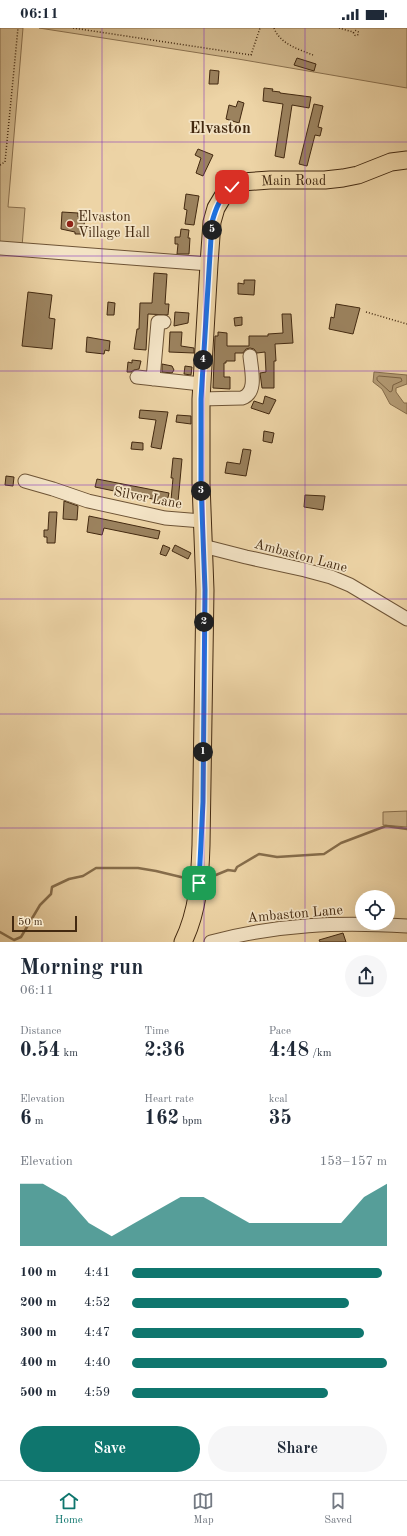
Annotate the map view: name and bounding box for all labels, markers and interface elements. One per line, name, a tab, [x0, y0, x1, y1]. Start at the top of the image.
text: 06:11	[20, 7, 59, 22]
district label: Elvaston	[189, 121, 251, 137]
pin	[215, 170, 249, 204]
street label: Main Road	[261, 174, 326, 189]
icon: check	[221, 176, 243, 198]
place label: Elvaston Village Hall	[78, 210, 150, 240]
marker: Elvaston Village Hall	[65, 219, 75, 229]
pin: 5	[202, 220, 222, 240]
text: 5	[209, 224, 215, 235]
pin: 4	[193, 350, 213, 370]
text: 4	[200, 354, 206, 365]
pin: 3	[191, 481, 211, 501]
street label: Silver Lane	[112, 484, 183, 511]
text: 3	[198, 485, 204, 496]
street label: Ambaston Lane	[253, 537, 349, 575]
pin: 2	[194, 612, 214, 632]
text: 2	[201, 616, 207, 627]
pin: 1	[193, 742, 213, 762]
text: 1	[200, 746, 206, 757]
pin	[182, 866, 216, 900]
icon: arrive	[188, 872, 210, 894]
map controls	[355, 890, 395, 930]
button: locate	[355, 890, 395, 930]
street label: Ambaston Lane	[247, 903, 343, 925]
scale bar	[12, 914, 77, 933]
text: 50 m	[18, 917, 43, 928]
button: share	[345, 955, 387, 997]
text: Morning run	[20, 957, 143, 979]
text: 06:11	[20, 984, 54, 997]
text: Distance	[20, 1026, 61, 1037]
text: Time	[144, 1026, 169, 1037]
text: Pace	[269, 1026, 291, 1037]
text: 0.54	[20, 1041, 60, 1061]
text: 2:36	[144, 1041, 185, 1061]
text: 4:48	[269, 1041, 309, 1061]
text: km	[60, 1048, 78, 1059]
text: /km	[309, 1048, 332, 1059]
text: Elevation	[20, 1094, 65, 1105]
text: Heart rate	[144, 1094, 194, 1105]
text: kcal	[269, 1094, 288, 1105]
text: 6	[20, 1109, 32, 1129]
text: 162	[144, 1109, 179, 1129]
text: 35	[269, 1109, 292, 1129]
text: m	[32, 1116, 43, 1127]
text: bpm	[179, 1116, 202, 1127]
text: Elevation	[20, 1155, 73, 1168]
text: 153–157 m	[320, 1155, 387, 1168]
text: 100 m	[20, 1266, 57, 1279]
text: 4:41	[84, 1266, 110, 1279]
text: 200 m	[20, 1296, 57, 1309]
text: 4:52	[84, 1296, 110, 1309]
text: 300 m	[20, 1326, 57, 1339]
text: 4:47	[84, 1326, 110, 1339]
text: 400 m	[20, 1356, 57, 1369]
text: 4:40	[84, 1356, 110, 1369]
text: 500 m	[20, 1386, 57, 1399]
text: 4:59	[84, 1386, 110, 1399]
button: Save	[20, 1426, 200, 1472]
button: Share	[208, 1426, 387, 1472]
tab: Home	[55, 1490, 83, 1528]
tab: Map	[192, 1490, 214, 1528]
tab: Saved	[324, 1490, 352, 1528]

